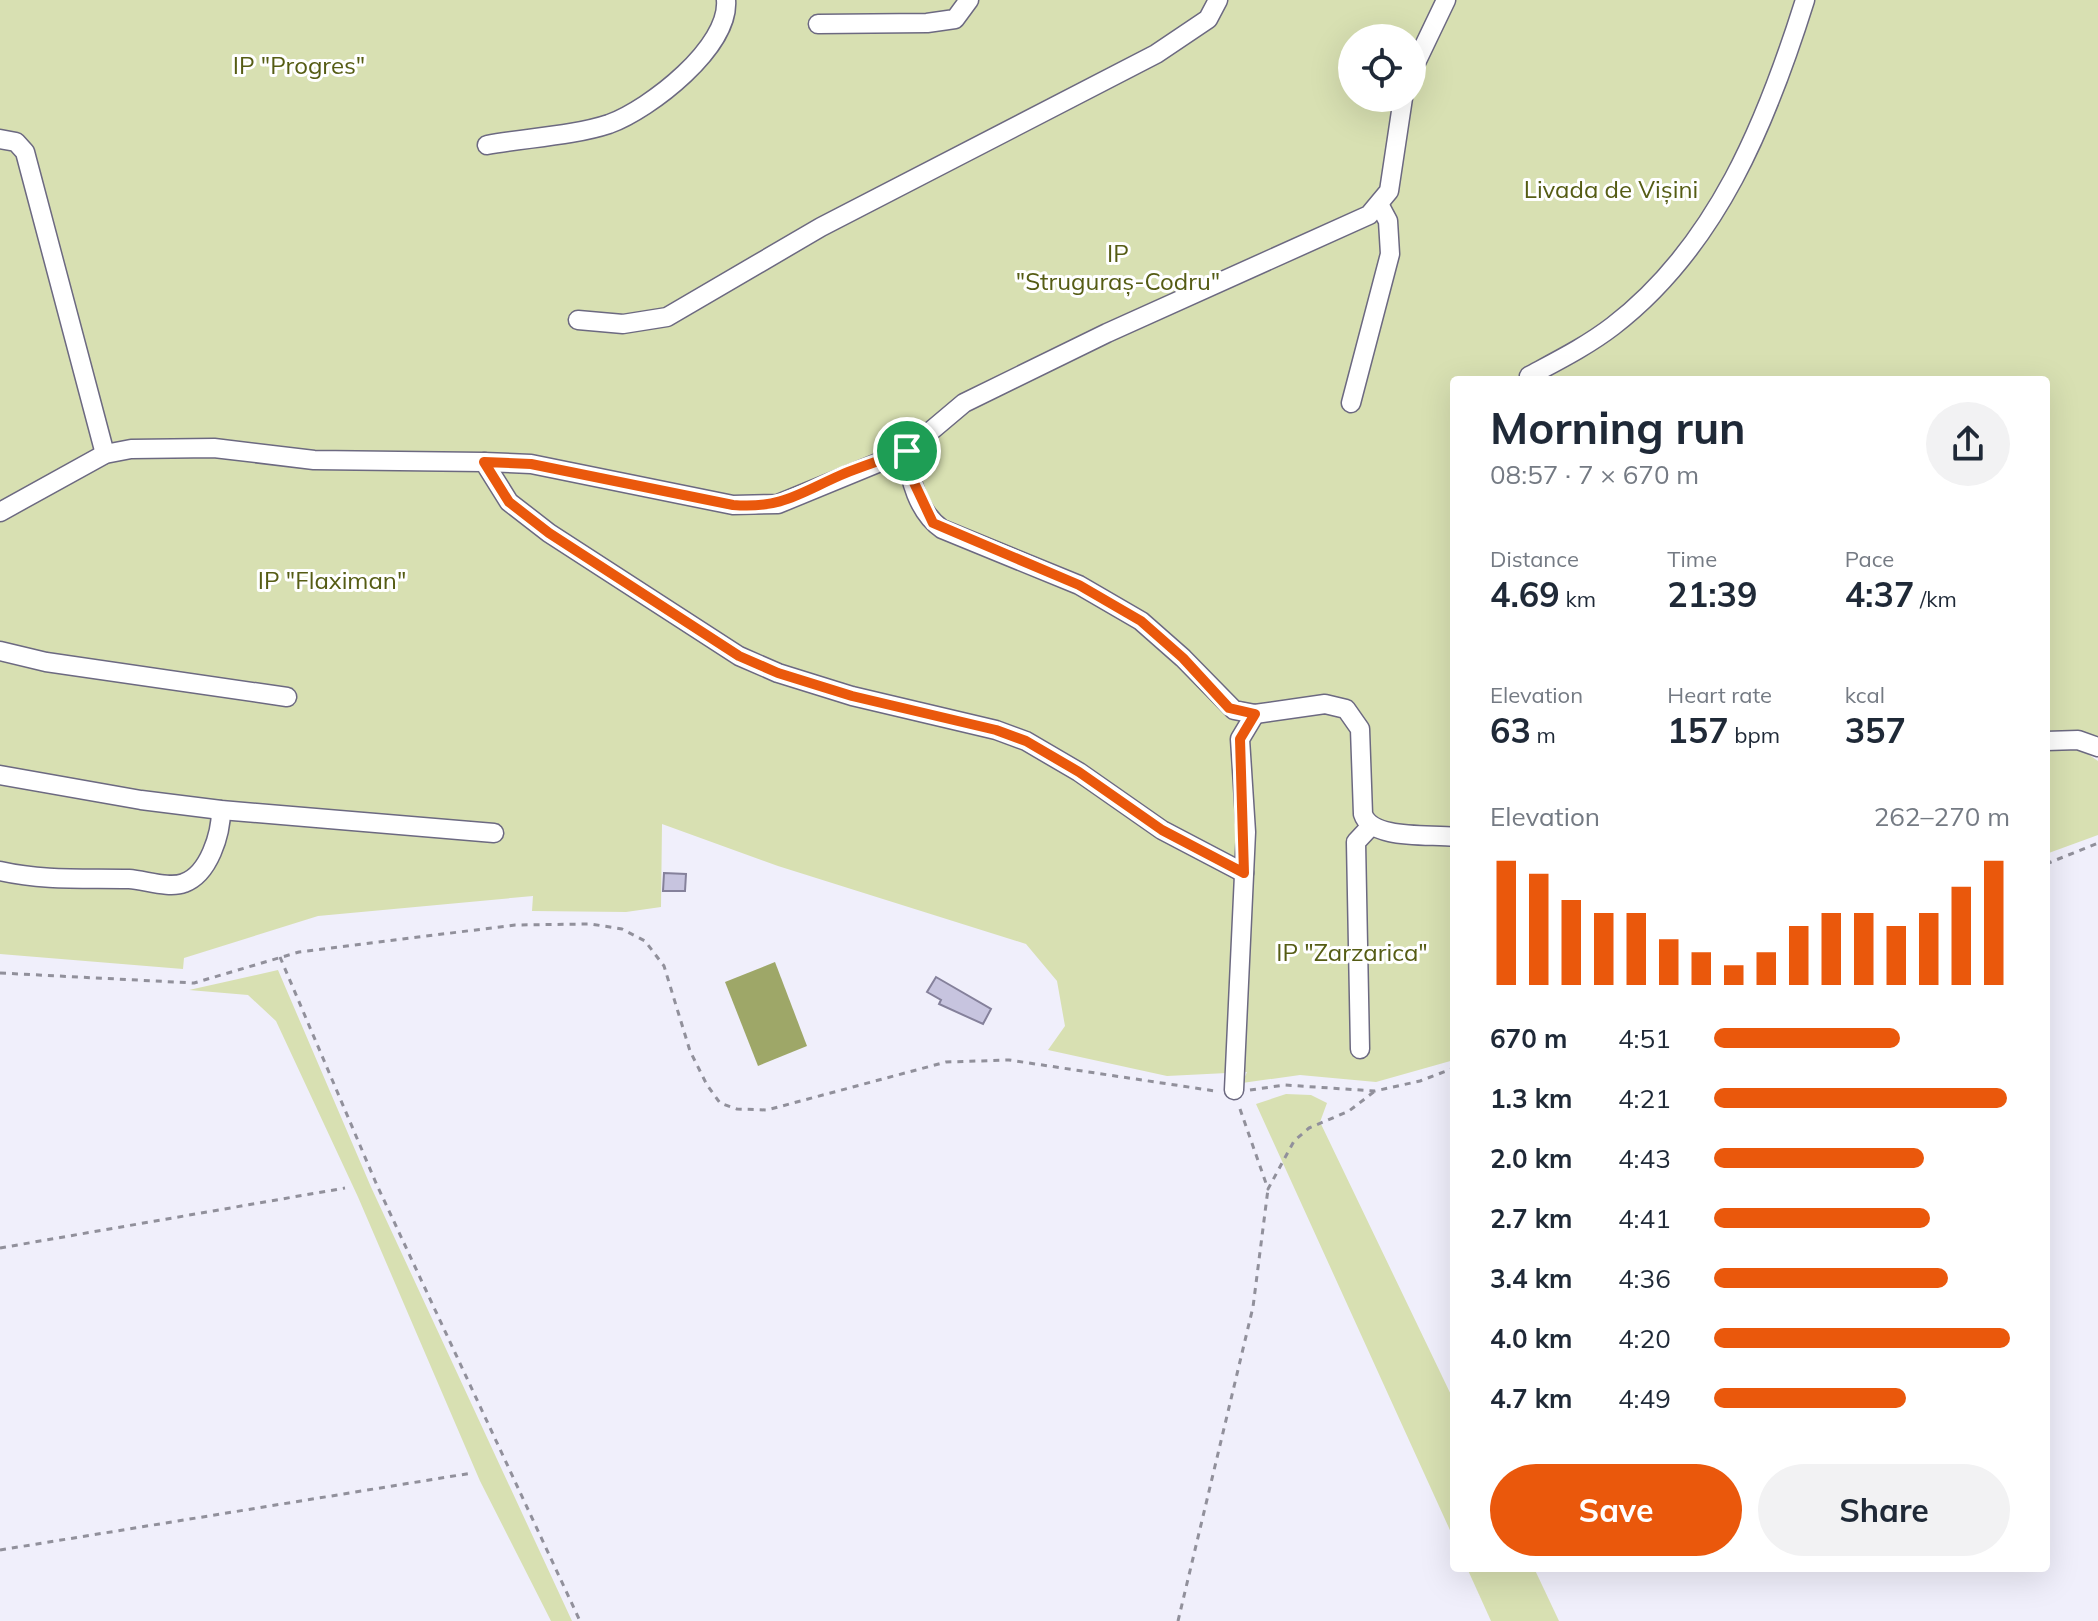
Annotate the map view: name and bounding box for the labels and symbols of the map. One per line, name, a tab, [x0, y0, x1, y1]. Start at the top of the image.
park label: IP "Progres"	[233, 50, 365, 80]
park label: Livada de Vișini	[1524, 174, 1698, 205]
park label: IP "Struguraș-Codru"	[1016, 238, 1220, 297]
pin	[873, 417, 941, 485]
park label: IP "Flaximan"	[258, 565, 406, 595]
park label: IP "Zarzarica"	[1276, 937, 1428, 967]

